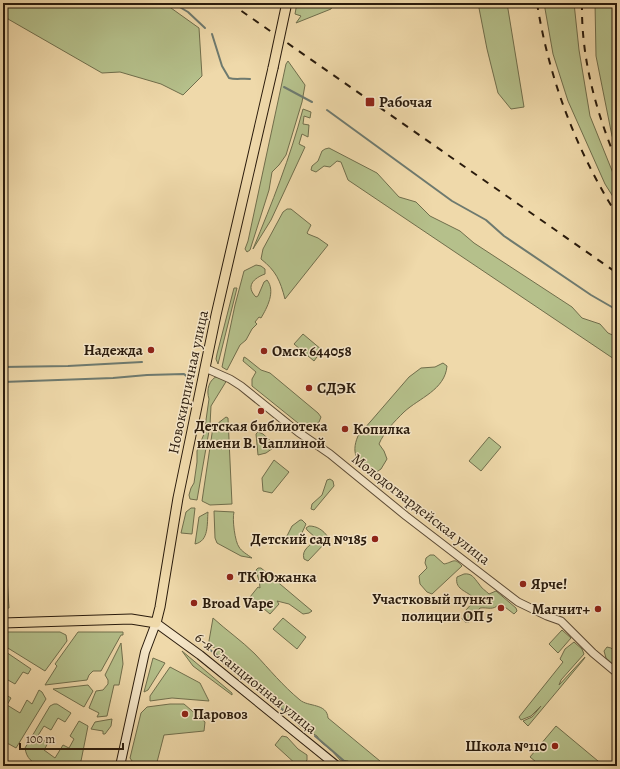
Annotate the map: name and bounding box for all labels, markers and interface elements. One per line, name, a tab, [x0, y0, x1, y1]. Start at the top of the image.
place label: Рабочая	[379, 92, 433, 112]
marker: Рабочая	[364, 96, 376, 108]
street label: Новокирпичная улица	[163, 308, 213, 456]
place label: Надежда	[84, 340, 144, 360]
place label: Омск 644058	[272, 341, 352, 361]
marker: Надежда	[146, 345, 156, 355]
marker: Омск 644058	[259, 346, 269, 356]
place label: СДЭК	[317, 378, 356, 398]
marker: СДЭК	[304, 383, 314, 393]
marker: Детская библиотека имени В. Чаплиной	[256, 406, 266, 416]
place label: Детская библиотека имени В. Чаплиной	[194, 416, 328, 453]
place label: Копилка	[353, 419, 411, 439]
marker: Копилка	[340, 424, 350, 434]
street label: Молодогвардейская улица	[348, 449, 494, 569]
place label: Детский сад №185	[251, 529, 367, 549]
marker: Детский сад №185	[370, 534, 380, 544]
place label: ТК Южанка	[238, 567, 317, 587]
marker: ТК Южанка	[225, 572, 235, 582]
place label: Ярче!	[531, 574, 567, 594]
marker: Ярче!	[518, 579, 528, 589]
place label: Участковый пункт полиции ОП 5	[372, 589, 493, 626]
place label: Broad Vape	[202, 593, 274, 613]
marker: Broad Vape	[189, 598, 199, 608]
place label: Магнит+	[532, 599, 590, 619]
marker: Участковый пункт полиции ОП 5	[496, 603, 506, 613]
marker: Магнит+	[593, 604, 603, 614]
street label: 6-я Станционная улица	[191, 627, 321, 739]
place label: Паровоз	[193, 704, 248, 724]
marker: Паровоз	[180, 709, 190, 719]
scale bar	[20, 725, 123, 751]
text: 100 m	[26, 731, 55, 747]
place label: Школа №110	[465, 736, 547, 756]
marker: Школа №110	[550, 741, 560, 751]

